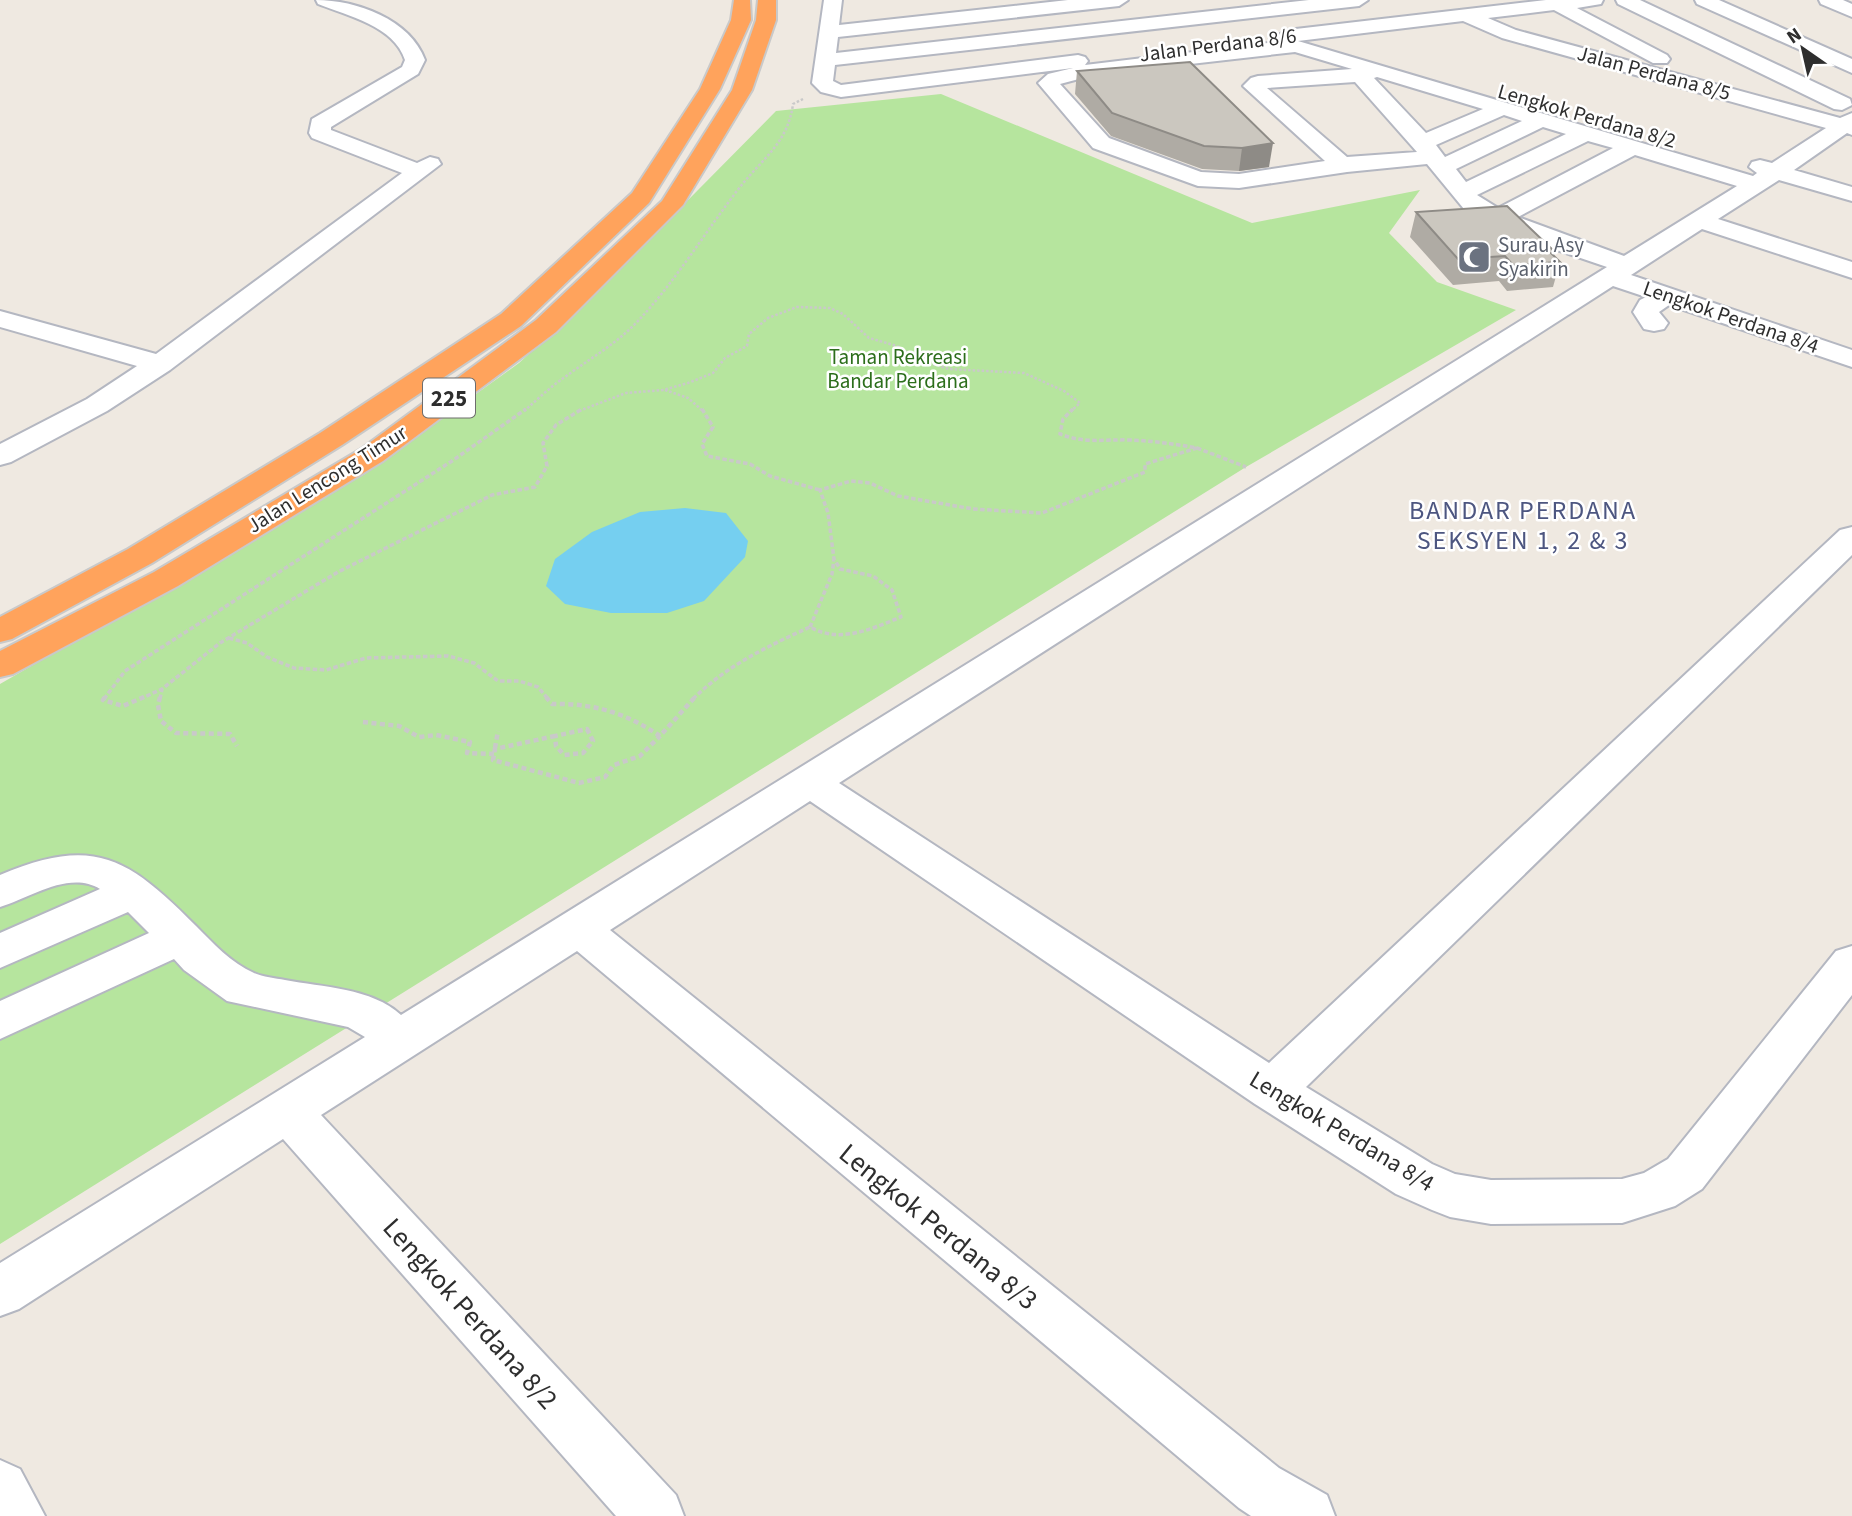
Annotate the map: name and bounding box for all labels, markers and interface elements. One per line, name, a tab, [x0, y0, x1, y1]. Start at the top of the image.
north arrow	[1768, 14, 1838, 84]
street label: Jalan Perdana 8/6	[1138, 20, 1298, 70]
text: N	[1782, 21, 1807, 51]
street label: Jalan Perdana 8/5	[1574, 38, 1734, 108]
street label: Lengkok Perdana 8/2	[1494, 76, 1680, 156]
place label: Surau Asy Syakirin	[1498, 230, 1584, 284]
mosque icon: Surau Asy Syakirin	[1455, 238, 1493, 276]
street label: Lengkok Perdana 8/4	[1639, 273, 1823, 361]
park label: Taman Rekreasi Bandar Perdana	[827, 342, 969, 396]
road number: 225	[423, 378, 475, 418]
street label: Jalan Lencong Timur	[241, 417, 413, 540]
district label: BANDAR PERDANA SEKSYEN 1, 2 & 3	[1409, 492, 1637, 559]
street label: Lengkok Perdana 8/4	[1243, 1062, 1441, 1201]
street label: Lengkok Perdana 8/3	[830, 1134, 1046, 1320]
street label: Lengkok Perdana 8/2	[373, 1209, 567, 1418]

